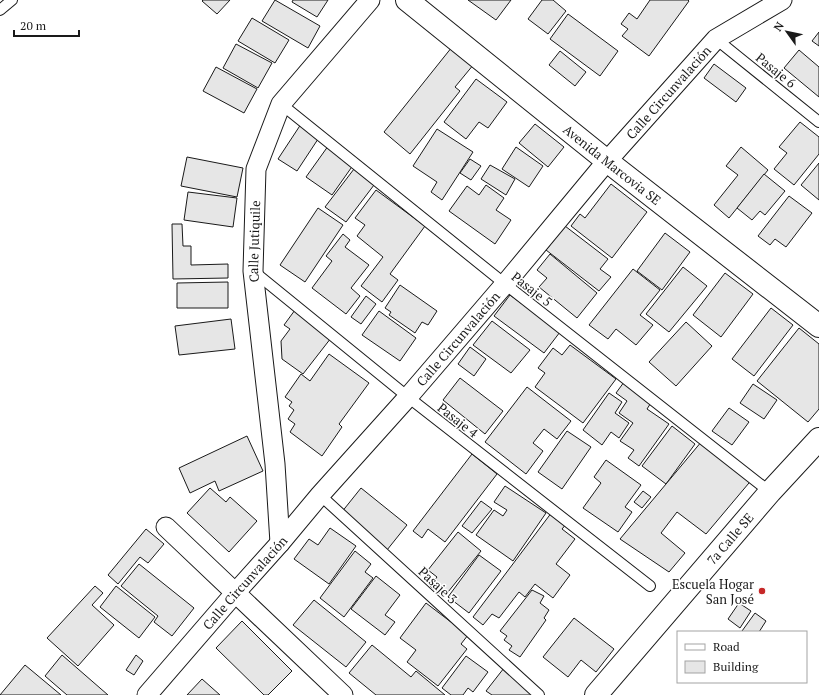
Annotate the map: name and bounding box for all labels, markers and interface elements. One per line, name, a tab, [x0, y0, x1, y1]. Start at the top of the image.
scale bar	[14, 12, 79, 38]
north arrow	[767, 12, 807, 52]
text: 20 m	[20, 18, 47, 33]
text: N	[770, 19, 787, 34]
street label: Calle Circunvalación	[622, 41, 715, 143]
street label: Pasaje 6	[752, 48, 800, 92]
street label: Avenida Marcovia SE	[560, 120, 665, 209]
street label: Calle Jutiquile	[244, 200, 264, 283]
street label: Pasaje 5	[508, 267, 556, 311]
street label: Calle Circunvalación	[412, 287, 504, 390]
street label: Pasaje 4	[434, 398, 482, 442]
street label: 7a Calle SE	[703, 509, 757, 568]
street label: Calle Circunvalación	[198, 532, 291, 633]
street label: Pasaje 3	[415, 562, 461, 608]
place label: Escuela Hogar San José	[672, 575, 754, 608]
marker: Escuela Hogar San José	[757, 586, 767, 596]
legend	[677, 631, 807, 683]
text: Road	[713, 639, 740, 654]
text: Building	[713, 659, 759, 674]

